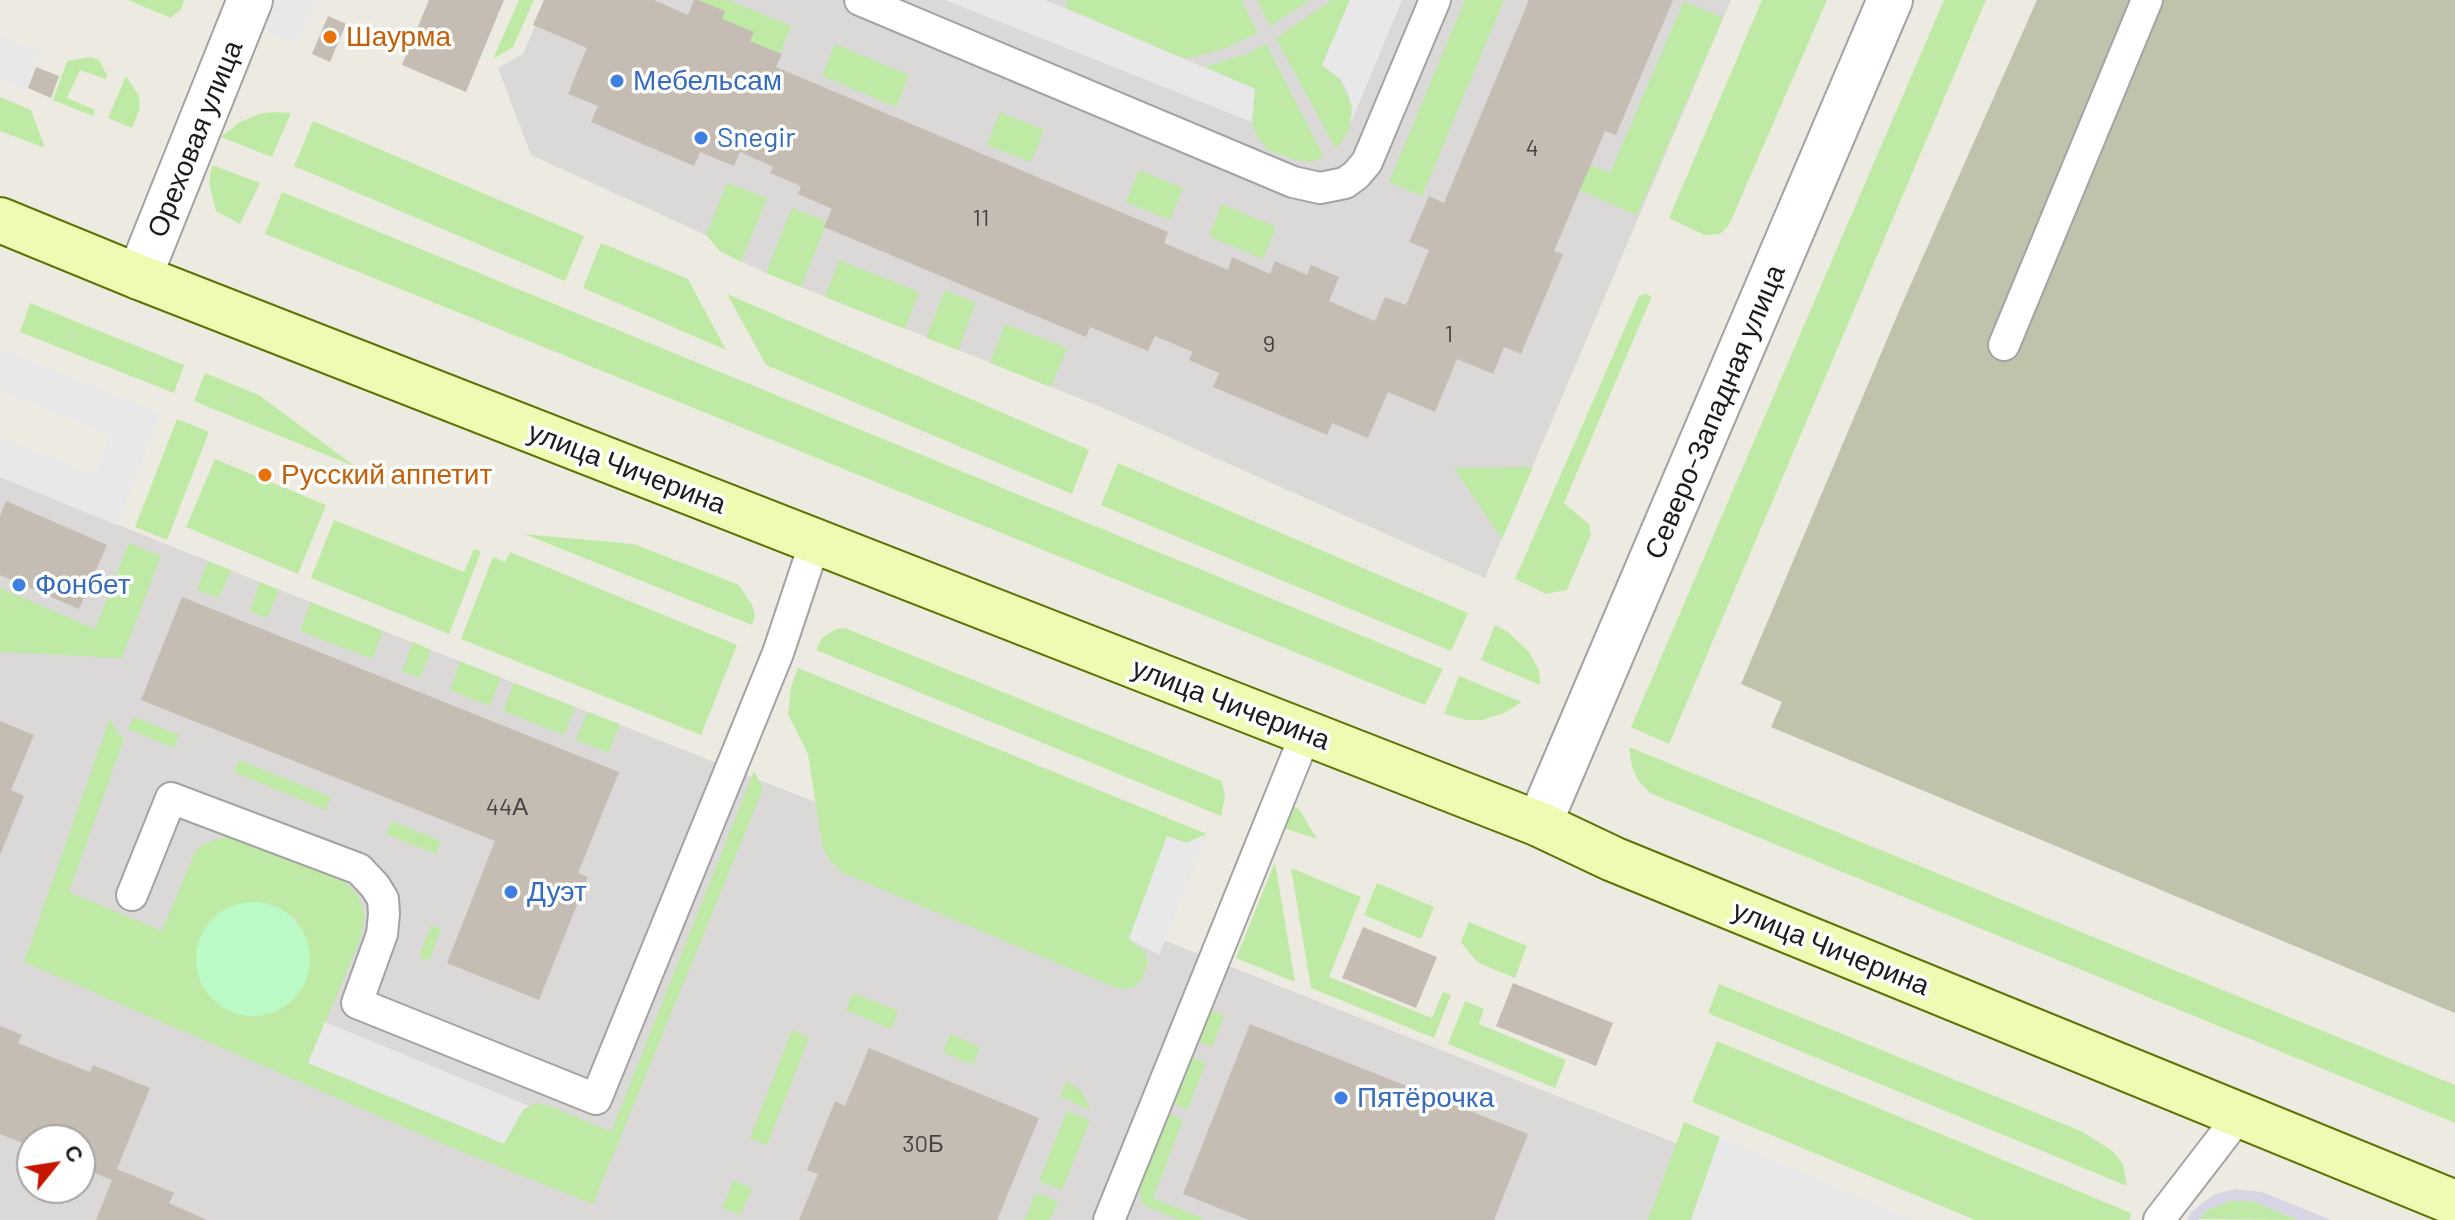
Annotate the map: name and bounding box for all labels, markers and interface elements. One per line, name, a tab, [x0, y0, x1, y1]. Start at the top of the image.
place label: Шаурма	[346, 20, 451, 54]
marker: Шаурма	[321, 28, 339, 46]
street label: Ореховая улица	[140, 36, 250, 242]
place label: Мебельсам	[633, 64, 782, 98]
marker: Мебельсам	[608, 72, 626, 90]
place label: Snegir	[717, 121, 795, 155]
marker: Snegir	[692, 129, 710, 147]
house number: 4	[1525, 134, 1539, 162]
house number: 11	[973, 204, 989, 232]
street label: Северо-Западная улица	[1638, 260, 1792, 564]
house number: 1	[1445, 320, 1453, 348]
house number: 9	[1263, 330, 1275, 358]
street label: улица Чичерина	[523, 415, 731, 521]
place label: Русский аппетит	[281, 458, 492, 492]
marker: Русский аппетит	[256, 466, 274, 484]
place label: Фонбет	[35, 568, 131, 602]
marker: Фонбет	[10, 576, 28, 594]
street label: улица Чичерина	[1127, 651, 1335, 757]
house number: 44А	[486, 793, 528, 821]
place label: Дуэт	[527, 875, 587, 909]
marker: Дуэт	[502, 883, 520, 901]
street label: улица Чичерина	[1728, 893, 1934, 1003]
place label: Пятёрочка	[1357, 1081, 1494, 1115]
marker: Пятёрочка	[1332, 1089, 1350, 1107]
north arrow	[16, 1124, 96, 1204]
house number: 30Б	[902, 1130, 944, 1158]
text: С	[60, 1140, 90, 1166]

